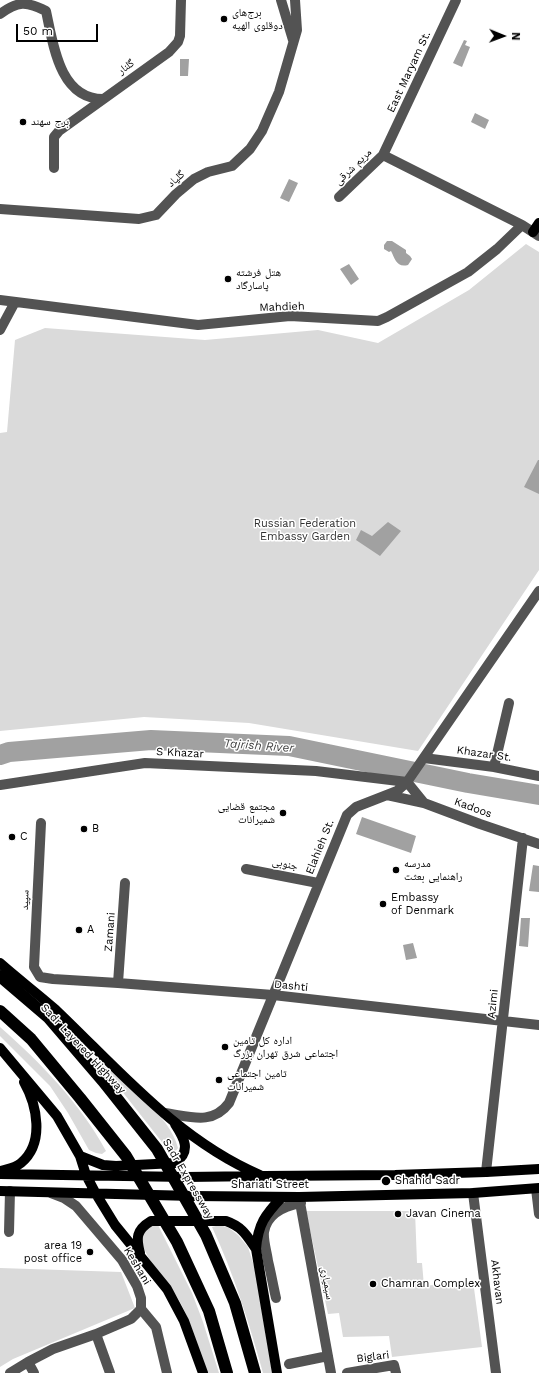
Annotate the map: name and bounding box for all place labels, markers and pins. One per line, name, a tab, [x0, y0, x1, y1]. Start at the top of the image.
place label: برج‌های دوقلوی الهیه	[232, 6, 283, 32]
marker: برج‌های دوقلوی الهیه	[219, 14, 229, 24]
place label: برج سهند	[31, 115, 69, 129]
marker: برج سهند	[18, 117, 28, 127]
place label: هتل فرشته پاسارگاد	[236, 266, 281, 292]
marker: هتل فرشته پاسارگاد	[223, 274, 233, 284]
place label: مجتمع قضایی شمیرانات	[218, 800, 275, 826]
marker: مجتمع قضایی شمیرانات	[278, 808, 288, 818]
place label: B	[92, 822, 99, 836]
marker: B	[79, 824, 89, 834]
place label: C	[20, 830, 28, 844]
marker: C	[7, 832, 17, 842]
place label: مدرسه راهنمایی بعثت	[404, 857, 463, 883]
marker: مدرسه راهنمایی بعثت	[391, 865, 401, 875]
place label: Embassy of Denmark	[391, 891, 454, 917]
marker: Embassy of Denmark	[378, 899, 388, 909]
place label: A	[87, 923, 94, 937]
marker: A	[74, 925, 84, 935]
place label: اداره کل تامین اجتماعی شرق تهران بزرگ	[233, 1034, 338, 1060]
marker: اداره کل تامین اجتماعی شرق تهران بزرگ	[220, 1042, 230, 1052]
place label: تامین اجتماعی شمیرانات	[227, 1067, 287, 1093]
marker: تامین اجتماعی شمیرانات	[214, 1075, 224, 1085]
place label: Shahid Sadr	[395, 1174, 460, 1188]
marker: Shahid Sadr	[380, 1175, 392, 1187]
place label: Javan Cinema	[406, 1207, 481, 1221]
marker: Javan Cinema	[393, 1209, 403, 1219]
place label: area 19 post office	[24, 1239, 82, 1265]
marker: area 19 post office	[85, 1247, 95, 1257]
place label: Chamran Complex	[381, 1277, 480, 1291]
marker: Chamran Complex	[368, 1279, 378, 1289]

